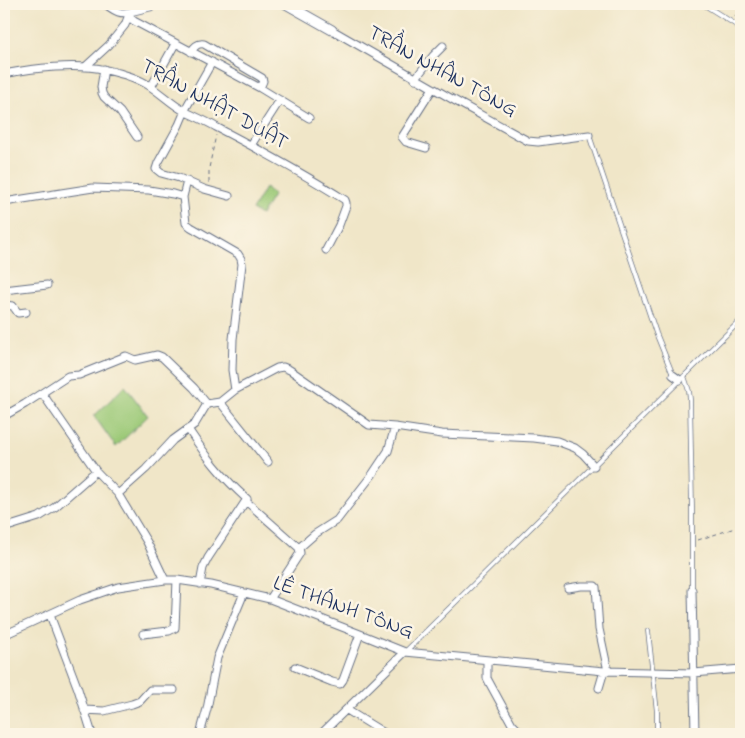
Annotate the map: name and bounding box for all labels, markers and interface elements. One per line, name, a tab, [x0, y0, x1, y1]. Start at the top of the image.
street label: TRẦN NHÂN TÔNG	[362, 14, 525, 126]
street label: TRẦN NHẬT DUẬT	[135, 48, 296, 158]
street label: LÊ THÁNH TÔNG	[268, 568, 418, 647]

